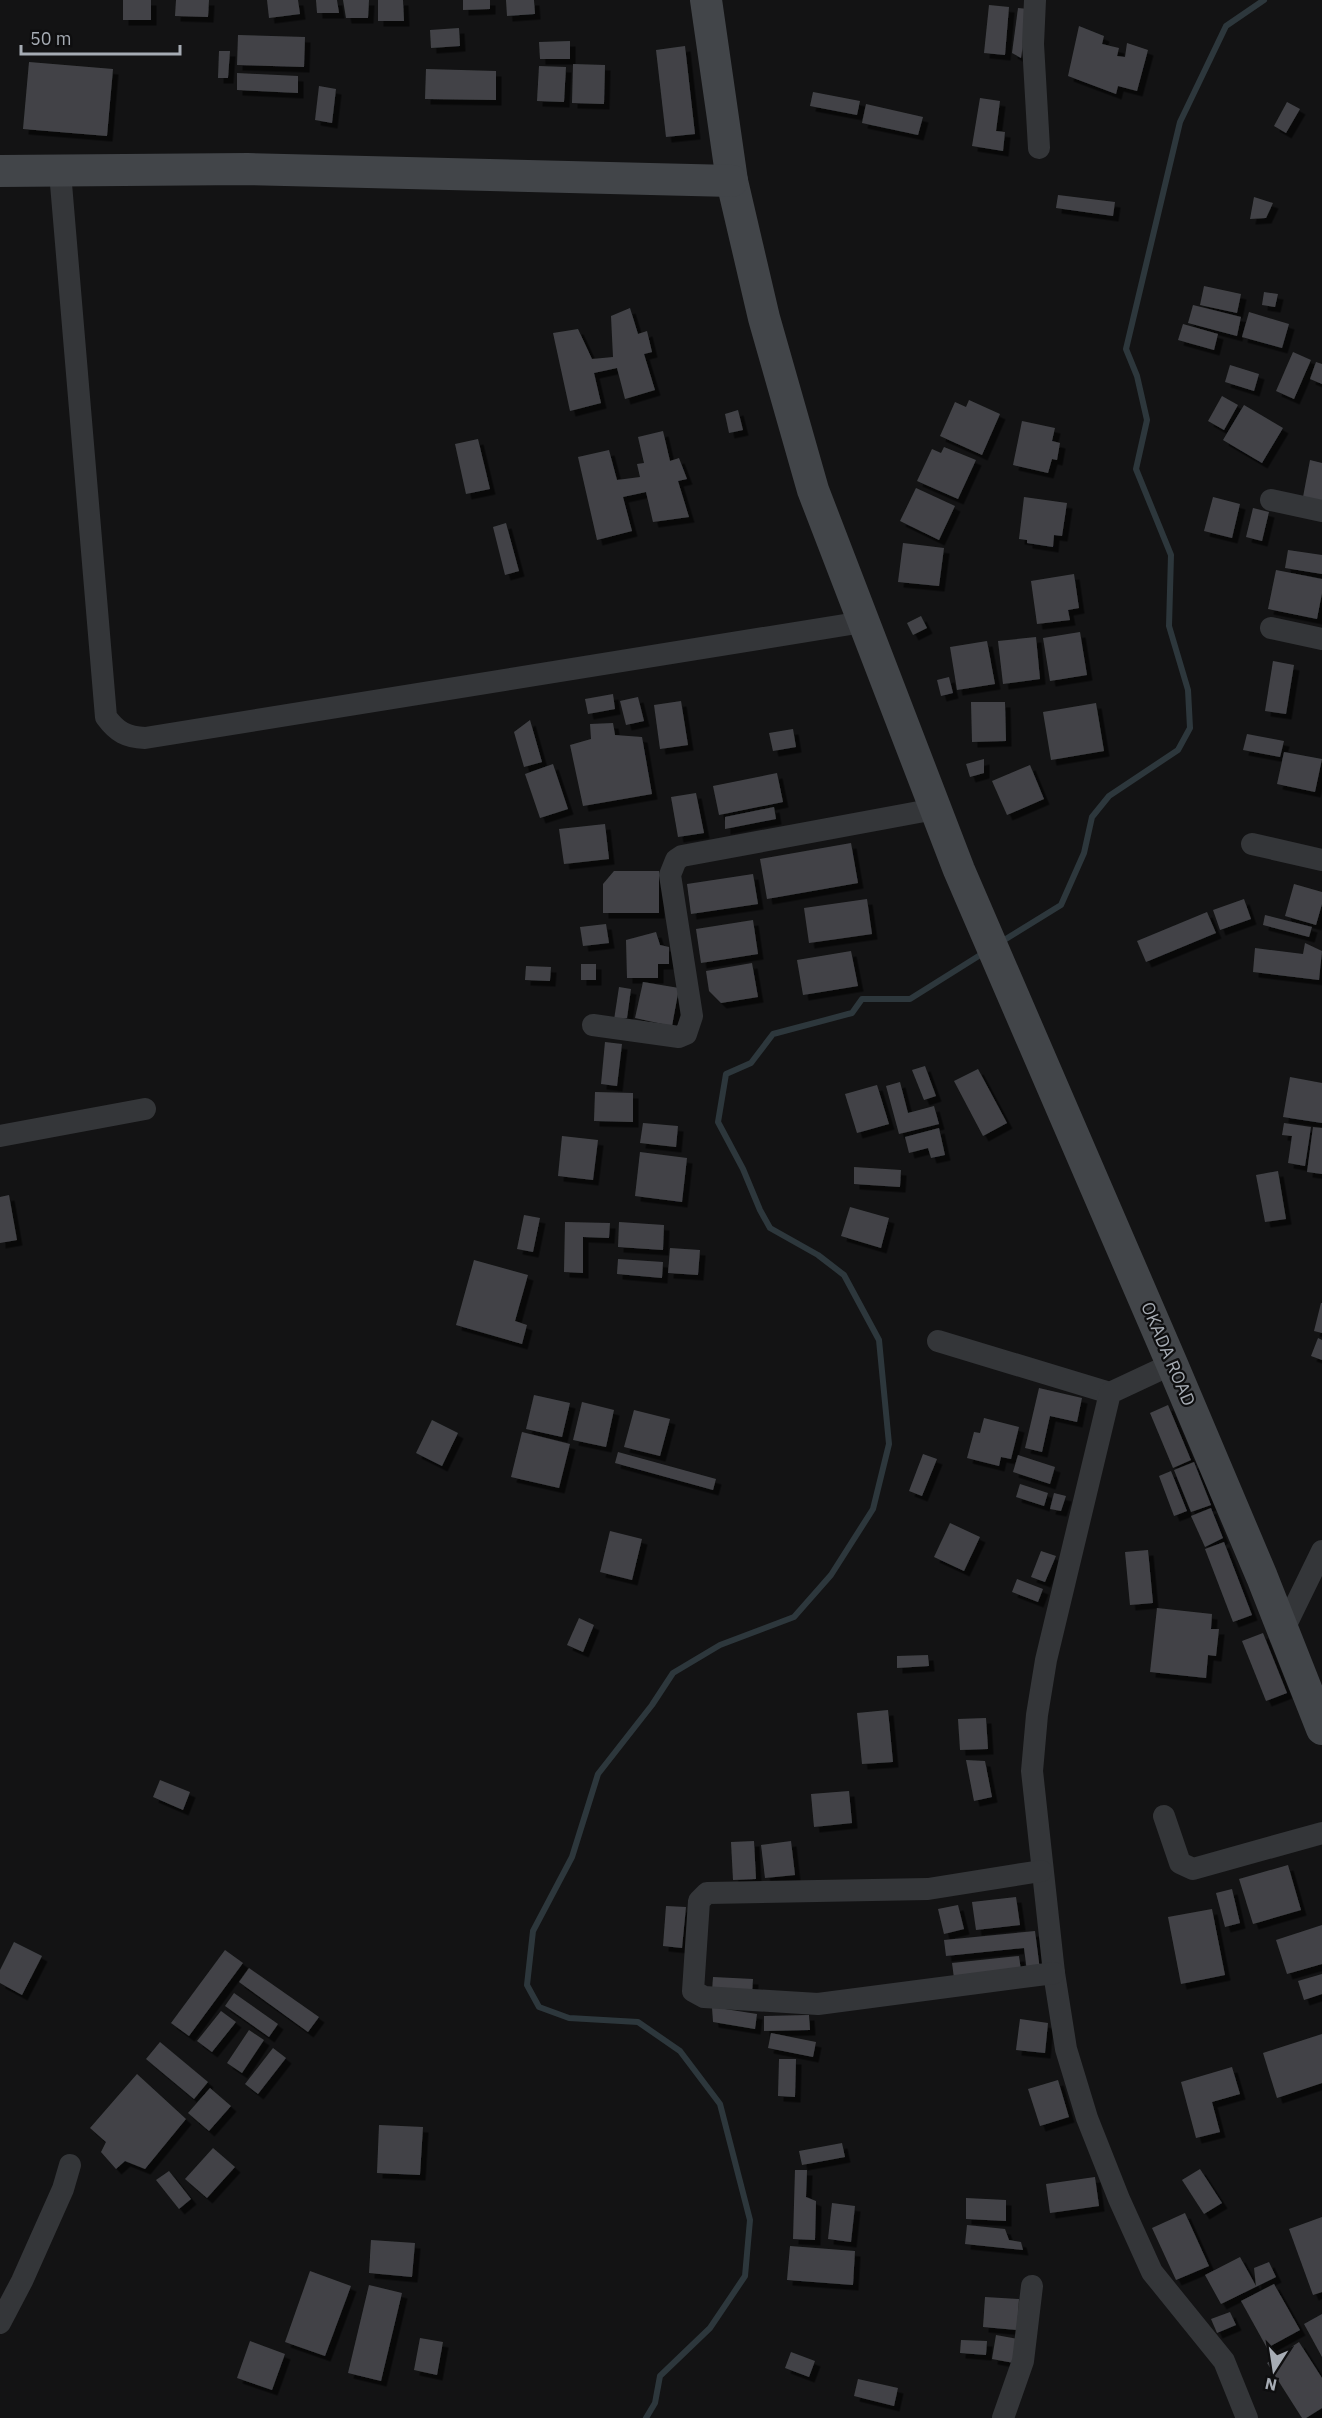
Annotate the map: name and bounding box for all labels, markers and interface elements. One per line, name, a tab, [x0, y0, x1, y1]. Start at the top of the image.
scale bar	[21, 18, 180, 56]
text: 50 m	[30, 27, 72, 50]
street label: OKADA ROAD	[1136, 1298, 1201, 1409]
north arrow	[1244, 2340, 1304, 2400]
text: N	[1263, 2374, 1279, 2396]

